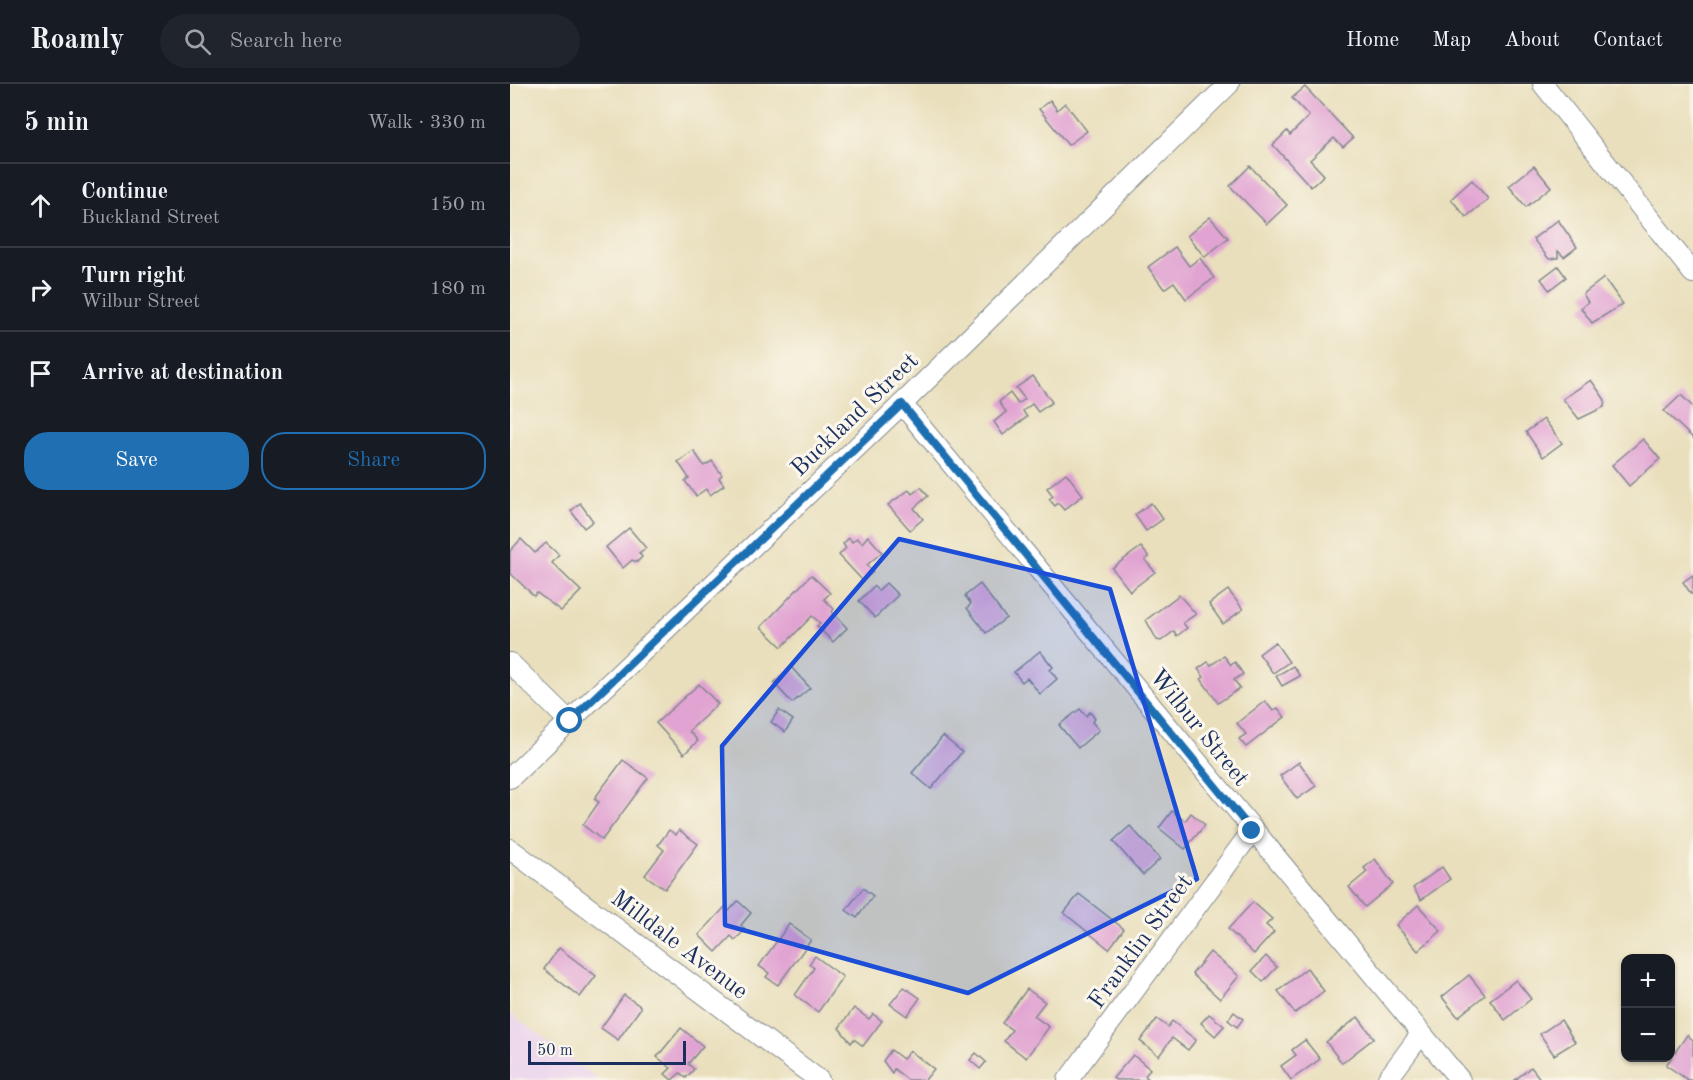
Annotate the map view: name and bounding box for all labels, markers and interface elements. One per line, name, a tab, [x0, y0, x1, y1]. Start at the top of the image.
search box	[160, 14, 580, 68]
icon: search	[181, 25, 214, 58]
text: Roamly	[30, 27, 124, 55]
text: Search here	[229, 30, 342, 52]
text: Home	[1346, 30, 1399, 51]
text: Map	[1432, 30, 1471, 51]
text: About	[1504, 30, 1560, 51]
text: Contact	[1593, 30, 1663, 51]
text: 5 min	[24, 110, 89, 136]
text: Walk · 330 m	[367, 113, 486, 133]
text: Continue	[81, 181, 168, 203]
icon: ahead	[24, 189, 57, 222]
text: 150 m	[430, 195, 486, 215]
text: Buckland Street	[81, 208, 220, 228]
text: Turn right	[81, 265, 185, 287]
icon: right	[24, 273, 57, 306]
text: 180 m	[430, 279, 486, 299]
text: Wilbur Street	[81, 292, 200, 312]
street label: Buckland Street	[787, 349, 924, 482]
icon: arrive	[24, 357, 57, 390]
text: Arrive at destination	[81, 362, 283, 384]
button: Save	[24, 432, 249, 490]
button: Share	[261, 432, 486, 490]
street label: Wilbur Street	[1144, 665, 1253, 791]
route start	[556, 707, 582, 733]
route end	[1238, 817, 1264, 843]
street label: Franklin Street	[1085, 871, 1198, 1014]
street label: Milldale Avenue	[606, 887, 752, 1005]
map controls	[1621, 954, 1675, 1062]
button: +	[1621, 954, 1675, 1008]
button: −	[1621, 1008, 1675, 1062]
scale bar	[528, 1038, 686, 1066]
text: 50 m	[537, 1043, 573, 1059]

